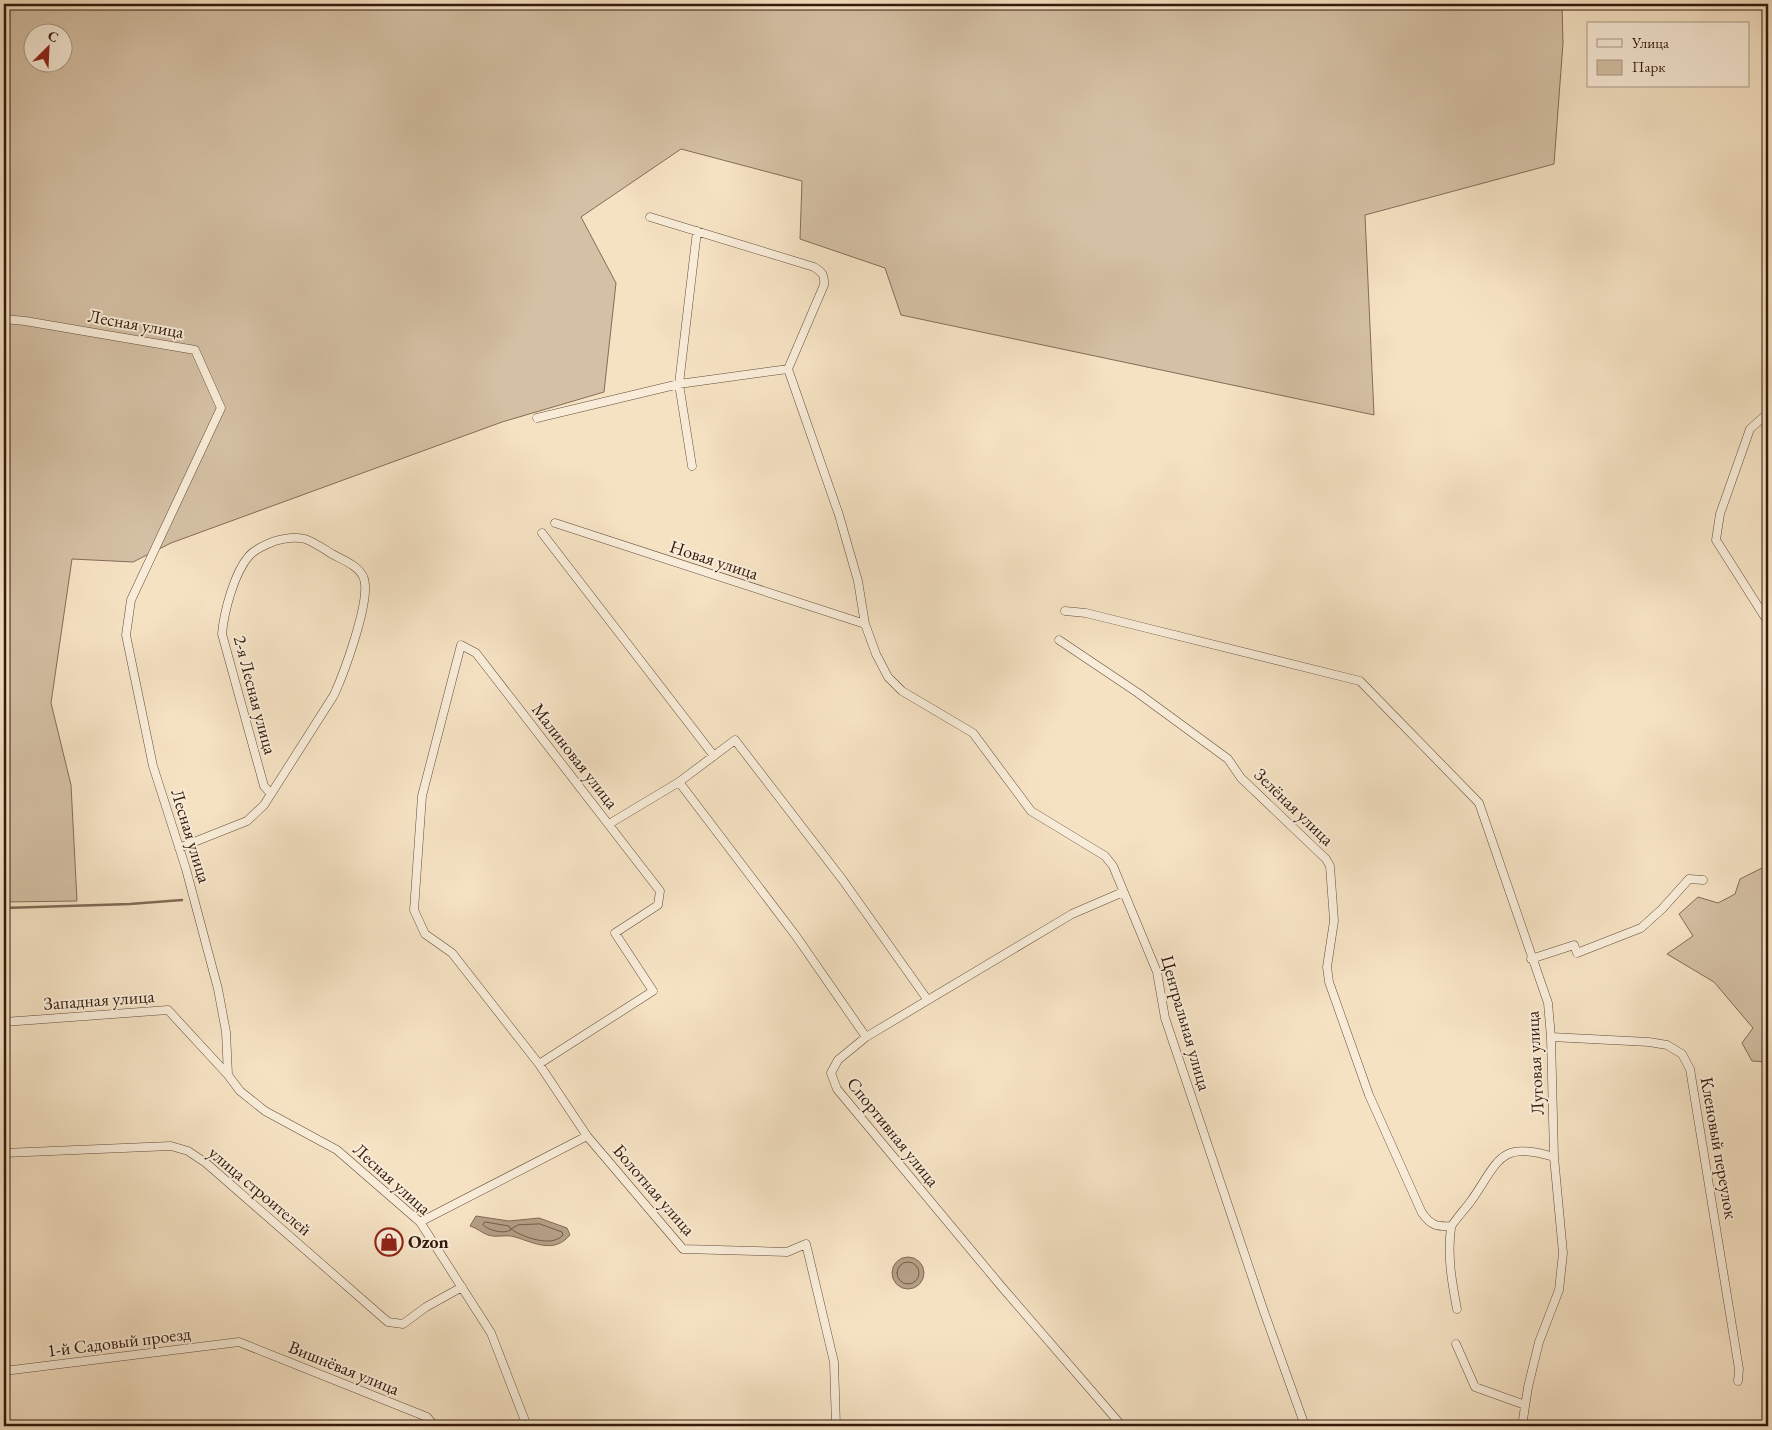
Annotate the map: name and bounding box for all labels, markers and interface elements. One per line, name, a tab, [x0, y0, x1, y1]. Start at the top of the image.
north arrow	[22, 22, 72, 72]
legend	[1587, 22, 1750, 88]
text: С	[45, 26, 62, 46]
text: Улица	[1631, 33, 1669, 52]
text: Парк	[1632, 57, 1665, 76]
street label: Лесная улица	[86, 304, 187, 343]
street label: Новая улица	[667, 534, 762, 585]
street label: 2-я Лесная улица	[229, 633, 283, 758]
street label: Малиновая улица	[527, 698, 624, 814]
street label: Зелёная улица	[1250, 763, 1340, 851]
street label: Лесная улица	[166, 786, 217, 886]
street label: Центральная улица	[1156, 952, 1217, 1094]
street label: Западная улица	[43, 984, 156, 1015]
street label: Луговая улица	[1520, 1009, 1549, 1116]
street label: Спортивная улица	[842, 1072, 945, 1192]
street label: Кленовый переулок	[1696, 1075, 1743, 1221]
street label: Лесная улица	[349, 1138, 437, 1220]
street label: Болотная улица	[608, 1139, 701, 1241]
street label: улица строителей	[204, 1141, 317, 1241]
shop icon: Ozon	[374, 1227, 404, 1257]
place label: Ozon	[408, 1230, 449, 1253]
street label: 1-й Садовый проезд	[46, 1321, 192, 1362]
street label: Вишнёвая улица	[285, 1335, 404, 1400]

